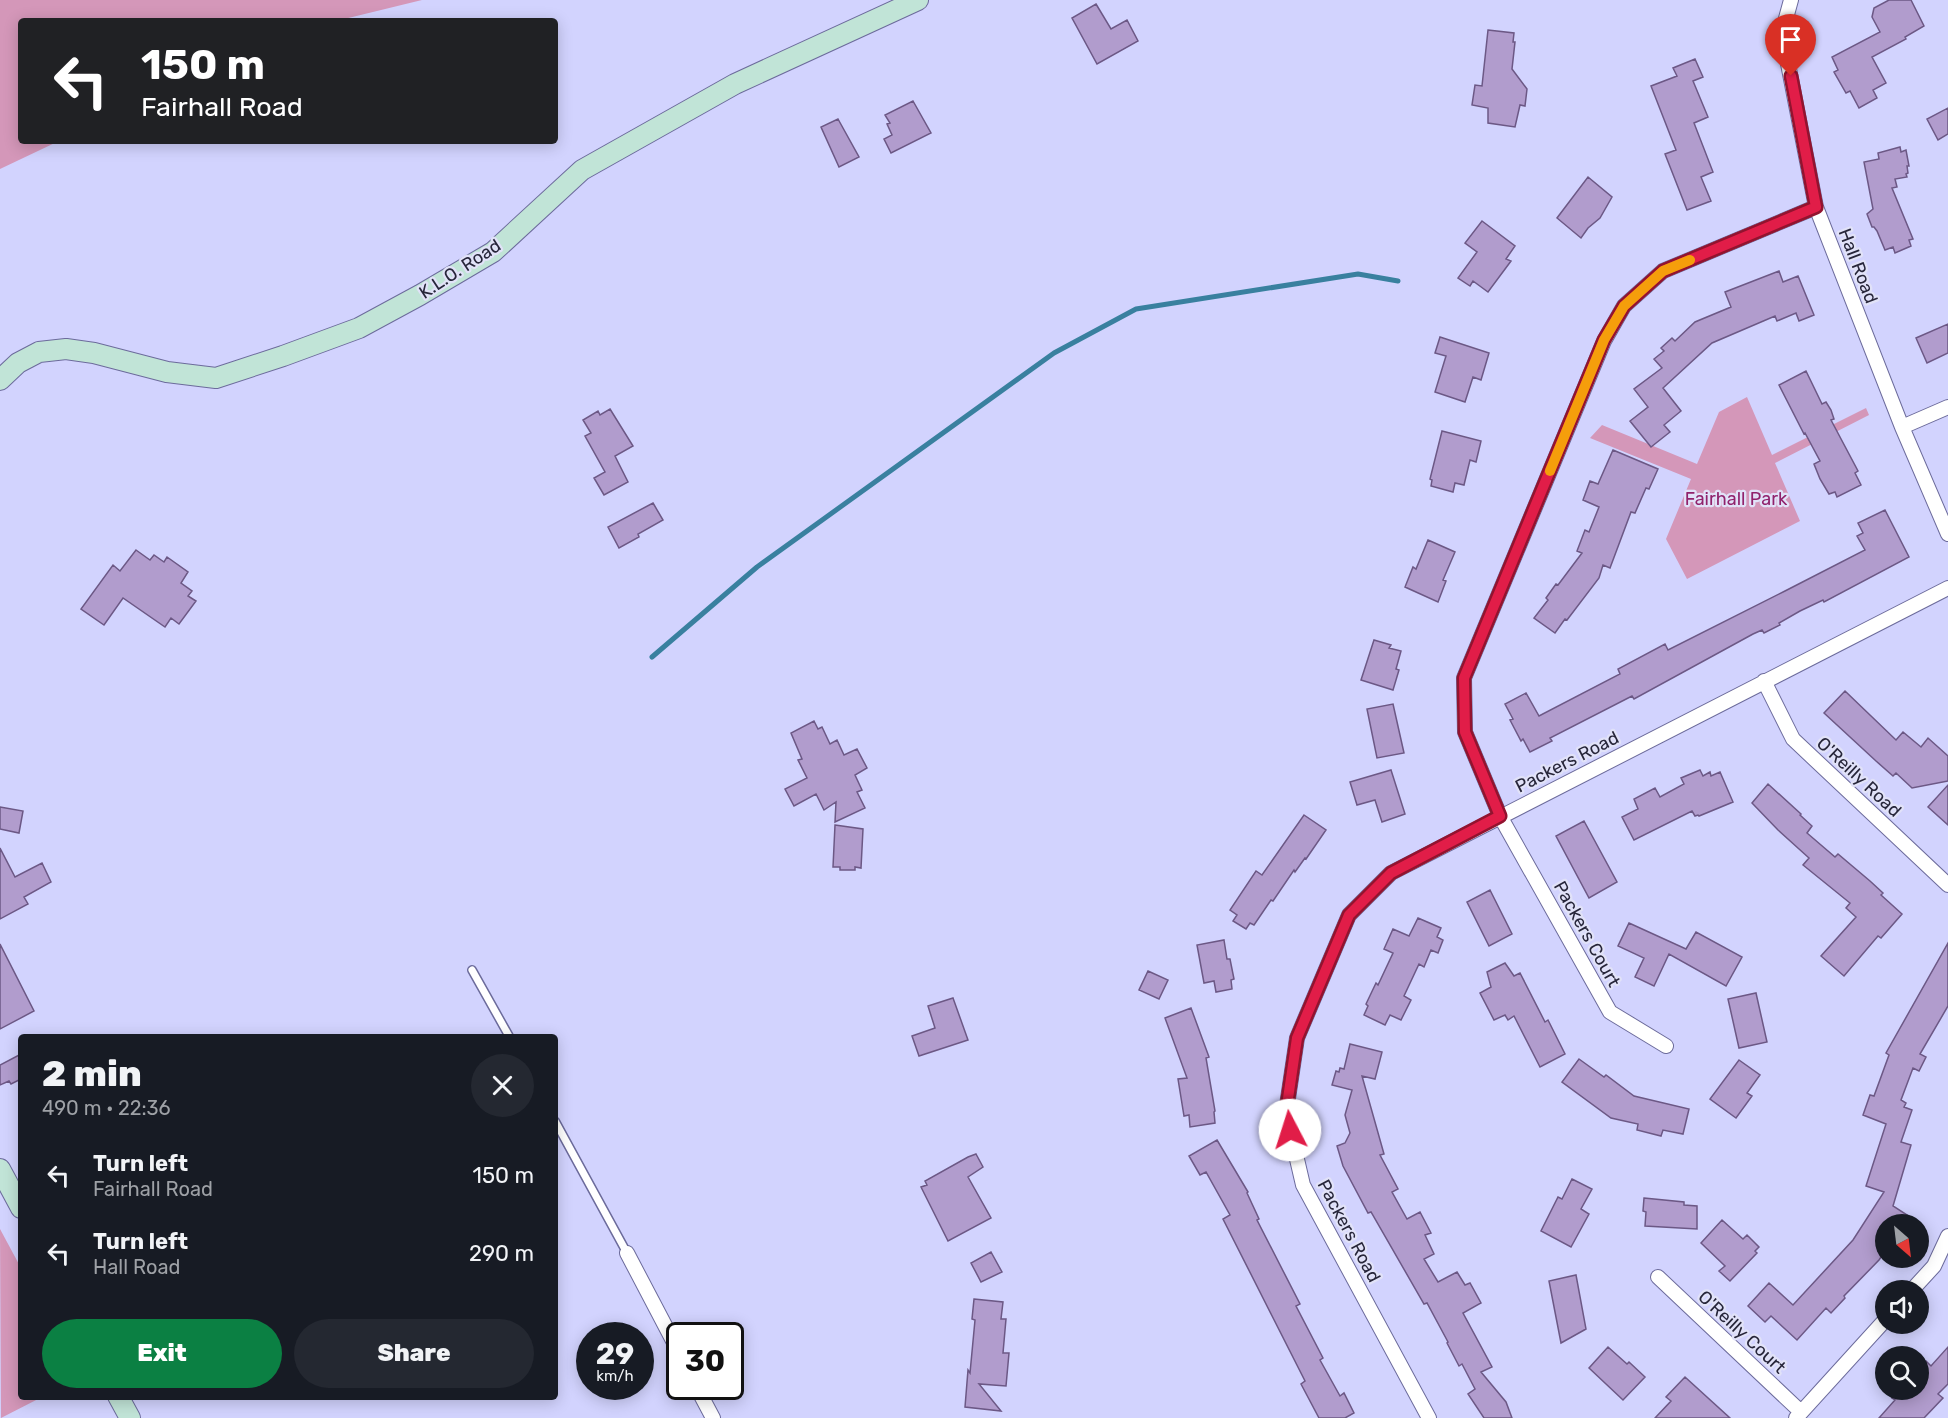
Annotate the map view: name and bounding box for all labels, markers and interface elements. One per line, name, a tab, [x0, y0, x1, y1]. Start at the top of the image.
pin	[1765, 14, 1816, 76]
icon: arrive	[1774, 23, 1807, 56]
text: 150 m	[141, 40, 265, 90]
icon: left	[42, 42, 120, 120]
text: Fairhall Road	[141, 91, 303, 123]
street label: Hall Road	[1834, 225, 1882, 307]
street label: K.L.O. Road	[415, 234, 505, 304]
park label: Fairhall Park	[1685, 488, 1788, 510]
street label: Packers Road	[1512, 726, 1622, 798]
street label: O'Reilly Road	[1812, 732, 1906, 822]
street label: Packers Court	[1549, 877, 1625, 991]
text: 2 min	[42, 1052, 142, 1095]
button: close	[471, 1054, 534, 1117]
text: 490 m · 22:36	[42, 1096, 171, 1120]
position arrow	[1258, 1098, 1322, 1162]
text: Turn left	[93, 1150, 188, 1177]
icon: left	[42, 1159, 75, 1192]
text: 150 m	[473, 1162, 534, 1189]
street label: Packers Road	[1313, 1176, 1385, 1286]
text: Fairhall Road	[93, 1177, 213, 1201]
north arrow	[1875, 1214, 1929, 1268]
map controls	[1875, 1214, 1929, 1400]
text: Turn left	[93, 1228, 188, 1255]
icon: left	[42, 1237, 75, 1270]
text: 290 m	[469, 1240, 534, 1267]
text: Hall Road	[93, 1255, 180, 1279]
button: sound	[1875, 1280, 1929, 1334]
street label: O'Reilly Court	[1694, 1286, 1790, 1378]
button: Exit	[42, 1319, 282, 1388]
button: Share	[294, 1319, 534, 1388]
speed limit sign: 30	[666, 1322, 744, 1400]
text: 29	[596, 1336, 634, 1372]
button: search	[1875, 1346, 1929, 1400]
text: km/h	[596, 1367, 634, 1385]

